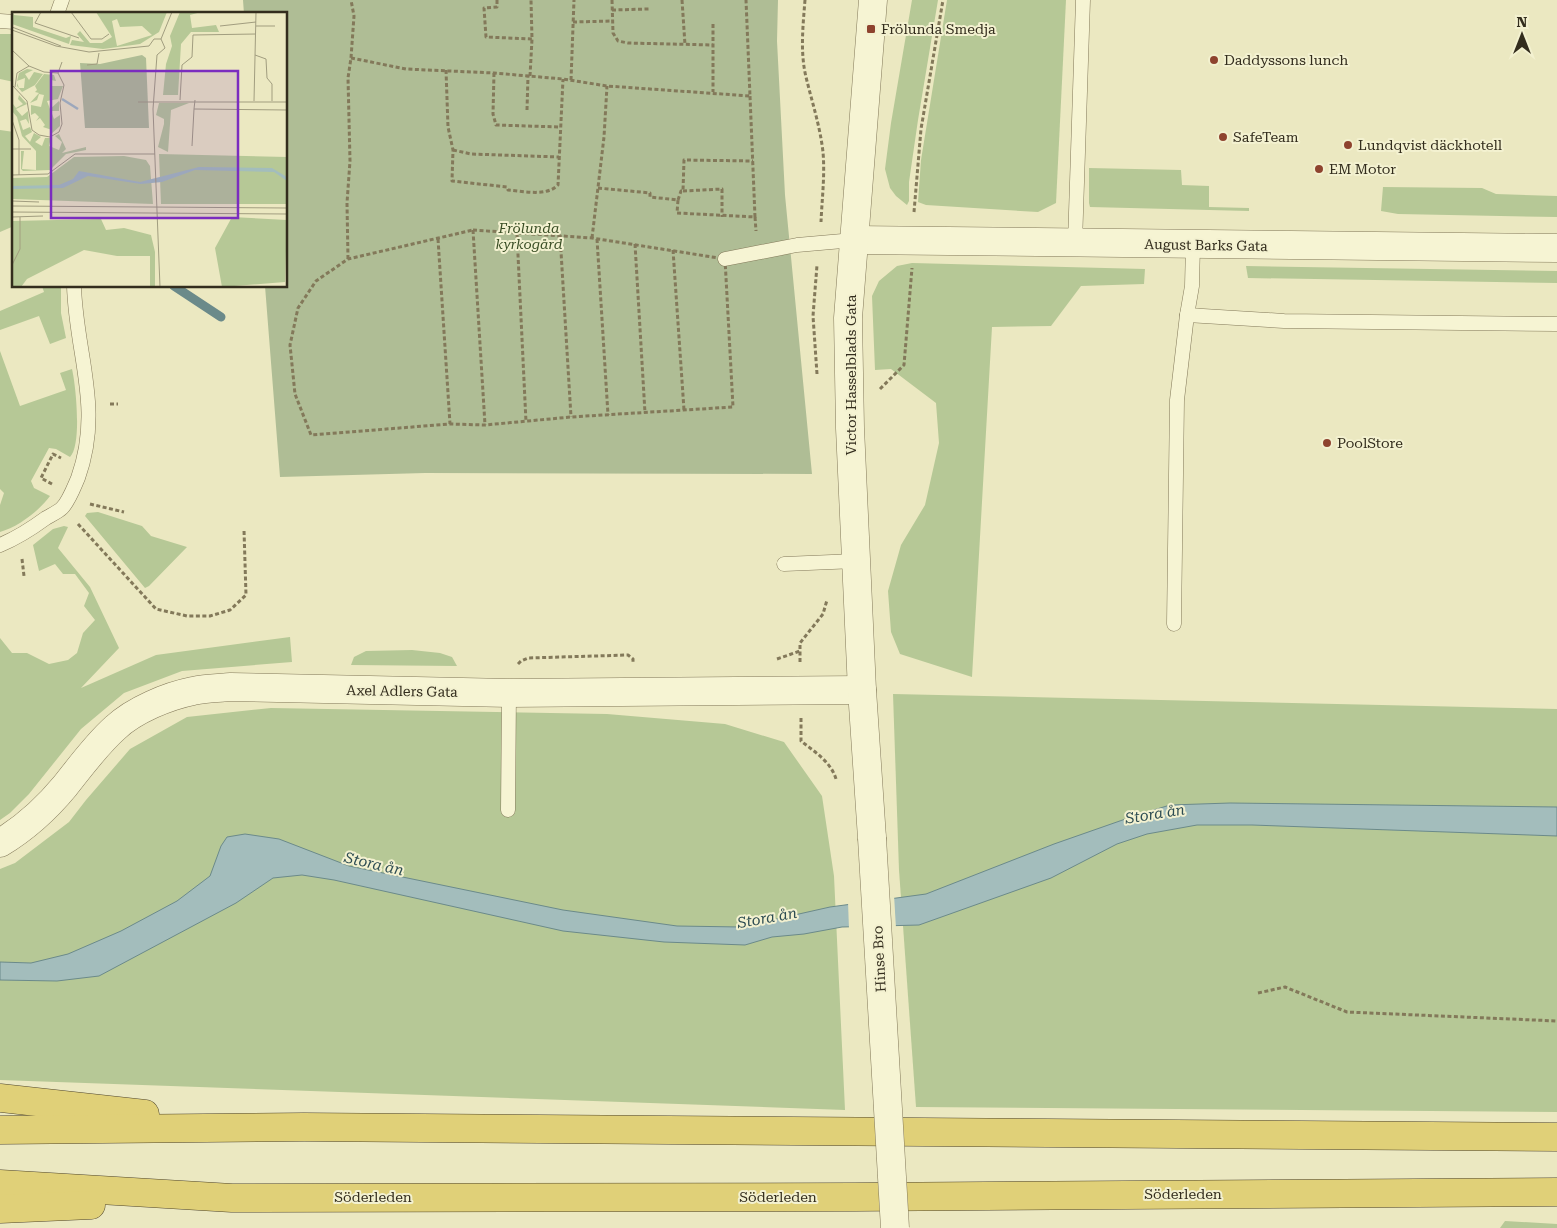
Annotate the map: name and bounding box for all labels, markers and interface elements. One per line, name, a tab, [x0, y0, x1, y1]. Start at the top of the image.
north arrow	[1497, 10, 1547, 60]
inset map	[12, 12, 288, 288]
text: N	[1517, 14, 1528, 30]
place label: Frölunda Smedja	[881, 21, 996, 37]
marker: Frölunda Smedja	[865, 23, 877, 35]
place label: Daddyssons lunch	[1224, 52, 1348, 68]
marker: Daddyssons lunch	[1208, 54, 1220, 66]
place label: SafeTeam	[1233, 129, 1299, 145]
marker: SafeTeam	[1217, 131, 1229, 143]
place label: Lundqvist däckhotell	[1358, 137, 1503, 153]
marker: Lundqvist däckhotell	[1342, 139, 1354, 151]
place label: EM Motor	[1329, 161, 1396, 177]
marker: EM Motor	[1313, 163, 1325, 175]
park label: Frölunda kyrkogård	[496, 220, 563, 252]
street label: August Barks Gata	[1144, 236, 1268, 254]
street label: Victor Hasselblads Gata	[843, 294, 859, 455]
place label: PoolStore	[1337, 435, 1403, 451]
marker: PoolStore	[1321, 437, 1333, 449]
street label: Axel Adlers Gata	[346, 682, 458, 700]
water label: Stora ån	[1123, 800, 1186, 828]
water label: Stora ån	[342, 848, 405, 880]
water label: Stora ån	[735, 904, 798, 932]
street label: Hinse Bro	[869, 925, 889, 993]
street label: Söderleden	[1144, 1186, 1222, 1202]
street label: Söderleden	[334, 1189, 412, 1205]
street label: Söderleden	[739, 1189, 817, 1205]

